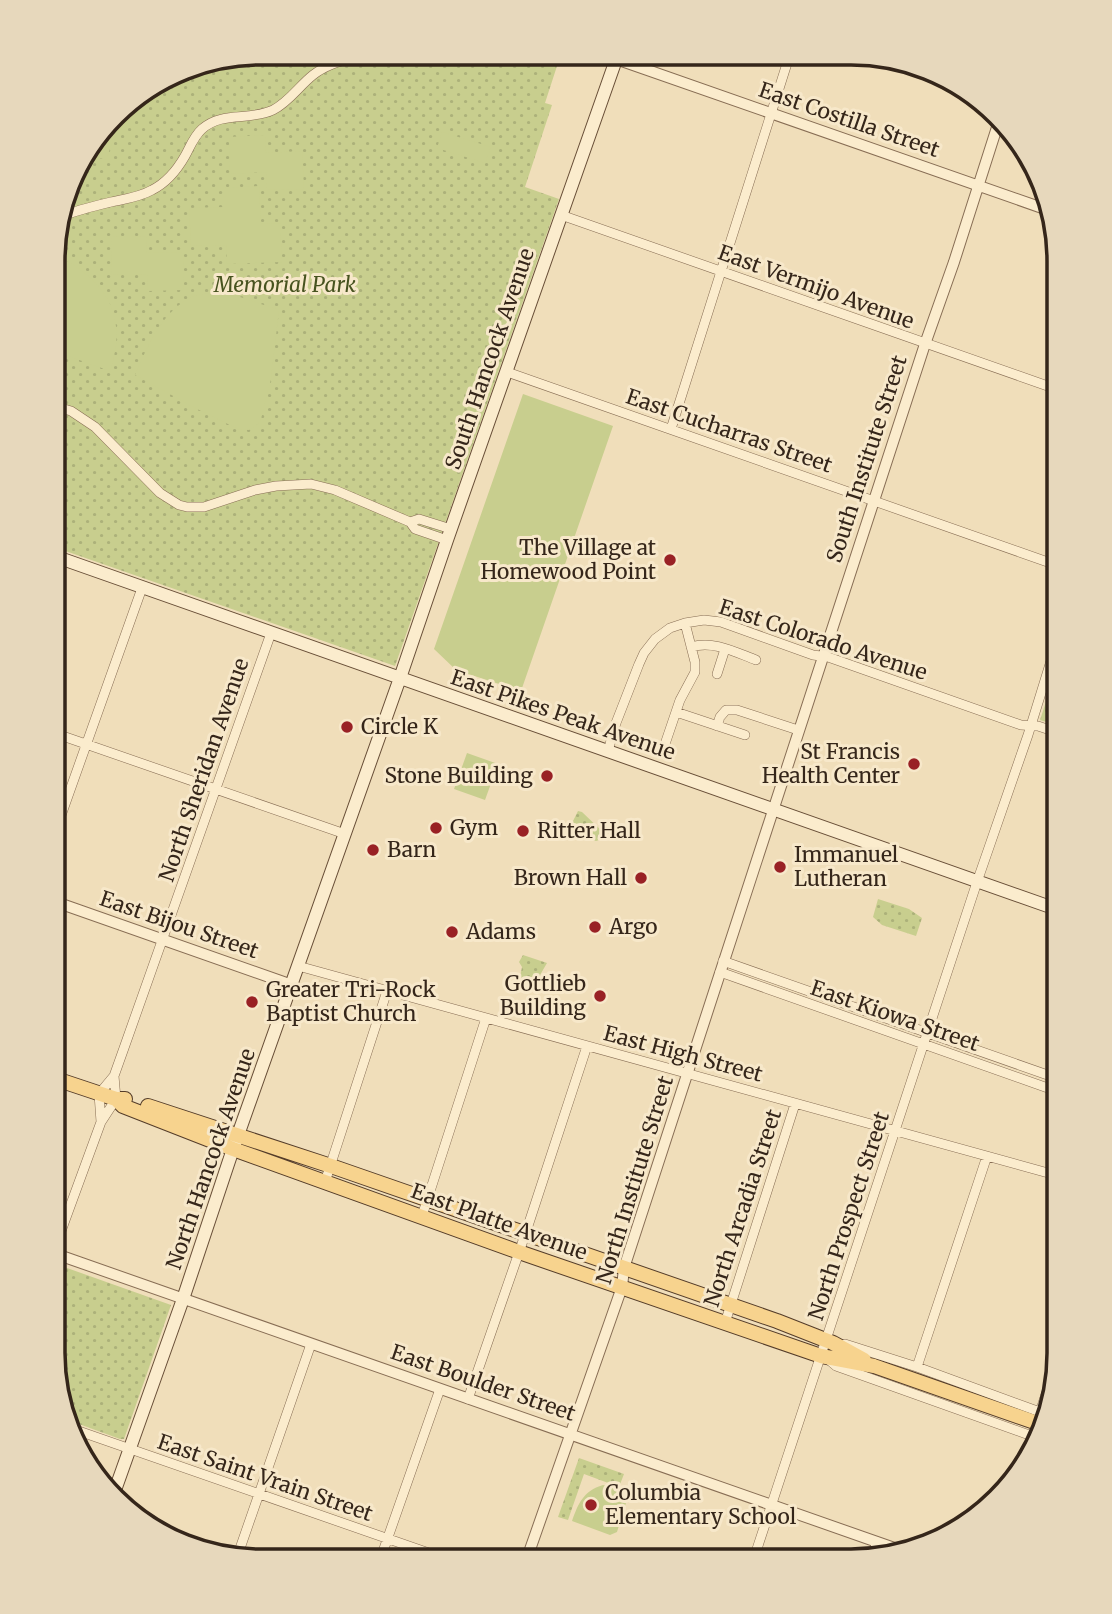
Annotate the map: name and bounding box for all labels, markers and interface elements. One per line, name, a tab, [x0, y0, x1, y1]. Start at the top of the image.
street label: East Costilla Street	[755, 76, 943, 163]
street label: East Vermijo Avenue	[715, 239, 918, 335]
street label: South Hancock Avenue	[439, 245, 540, 473]
park label: Memorial Park	[213, 271, 357, 298]
street label: South Institute Street	[820, 352, 913, 566]
street label: East Cucharras Street	[623, 383, 836, 478]
place label: The Village at Homewood Point	[481, 534, 656, 585]
marker: The Village at Homewood Point	[662, 552, 678, 568]
street label: East Colorado Avenue	[716, 593, 931, 686]
street label: North Sheridan Avenue	[153, 654, 254, 885]
street label: East Pikes Peak Avenue	[447, 663, 679, 766]
place label: Circle K	[361, 713, 439, 740]
marker: Circle K	[339, 719, 355, 735]
place label: St Francis Health Center	[762, 738, 900, 789]
marker: St Francis Health Center	[906, 756, 922, 772]
place label: Stone Building	[385, 762, 533, 789]
marker: Stone Building	[539, 768, 555, 784]
place label: Gym	[450, 814, 498, 841]
place label: Ritter Hall	[537, 817, 641, 844]
marker: Gym	[428, 820, 444, 836]
marker: Ritter Hall	[515, 823, 531, 839]
place label: Barn	[387, 836, 436, 863]
place label: Immanuel Lutheran	[794, 841, 899, 892]
marker: Barn	[365, 842, 381, 858]
marker: Immanuel Lutheran	[772, 859, 788, 875]
place label: Brown Hall	[514, 864, 627, 891]
marker: Brown Hall	[633, 870, 649, 886]
street label: East Bijou Street	[96, 885, 262, 964]
place label: Argo	[608, 913, 658, 940]
place label: Adams	[465, 918, 536, 945]
marker: Argo	[587, 919, 603, 935]
marker: Adams	[444, 924, 460, 940]
place label: Gottlieb Building	[500, 970, 586, 1021]
street label: East Kiowa Street	[807, 974, 983, 1057]
place label: Greater Tri-Rock Baptist Church	[266, 976, 436, 1027]
marker: Gottlieb Building	[592, 988, 608, 1004]
marker: Greater Tri-Rock Baptist Church	[244, 994, 260, 1010]
street label: East High Street	[601, 1019, 766, 1088]
street label: North Hancock Avenue	[160, 1045, 261, 1273]
street label: North Institute Street	[590, 1073, 679, 1287]
street label: North Arcadia Street	[698, 1106, 787, 1310]
street label: North Prospect Street	[802, 1108, 895, 1324]
street label: East Platte Avenue	[407, 1177, 591, 1266]
street label: East Boulder Street	[387, 1338, 579, 1427]
street label: East Saint Vrain Street	[154, 1428, 376, 1527]
place label: Columbia Elementary School	[605, 1479, 797, 1530]
marker: Columbia Elementary School	[583, 1497, 599, 1513]

